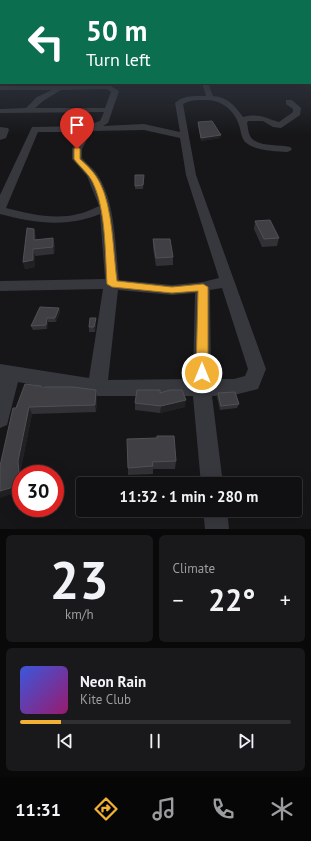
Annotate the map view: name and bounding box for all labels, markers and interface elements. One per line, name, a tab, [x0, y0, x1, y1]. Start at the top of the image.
text: 50 m	[86, 12, 147, 49]
icon: left	[20, 16, 72, 68]
text: Turn left	[86, 48, 151, 71]
pin	[60, 108, 94, 149]
icon: arrive	[66, 114, 88, 136]
position arrow	[181, 352, 223, 394]
speed limit sign: 30	[12, 465, 64, 517]
text: 11:32 · 1 min · 280 m	[120, 487, 258, 506]
text: 23	[50, 546, 109, 613]
text: Climate	[173, 560, 215, 577]
text: 22°	[208, 580, 255, 619]
text: −	[173, 586, 184, 614]
text: +	[280, 586, 291, 614]
text: km/h	[65, 606, 94, 623]
text: Neon Rain	[80, 672, 146, 691]
text: Kite Club	[80, 691, 131, 708]
icon: previous	[54, 730, 76, 752]
icon: pause	[144, 730, 166, 752]
icon: next	[235, 730, 257, 752]
icon: directions	[92, 795, 120, 823]
icon: music	[150, 795, 178, 823]
icon: phone	[209, 795, 237, 823]
icon: climate	[268, 795, 296, 823]
text: 11:31	[15, 798, 61, 821]

